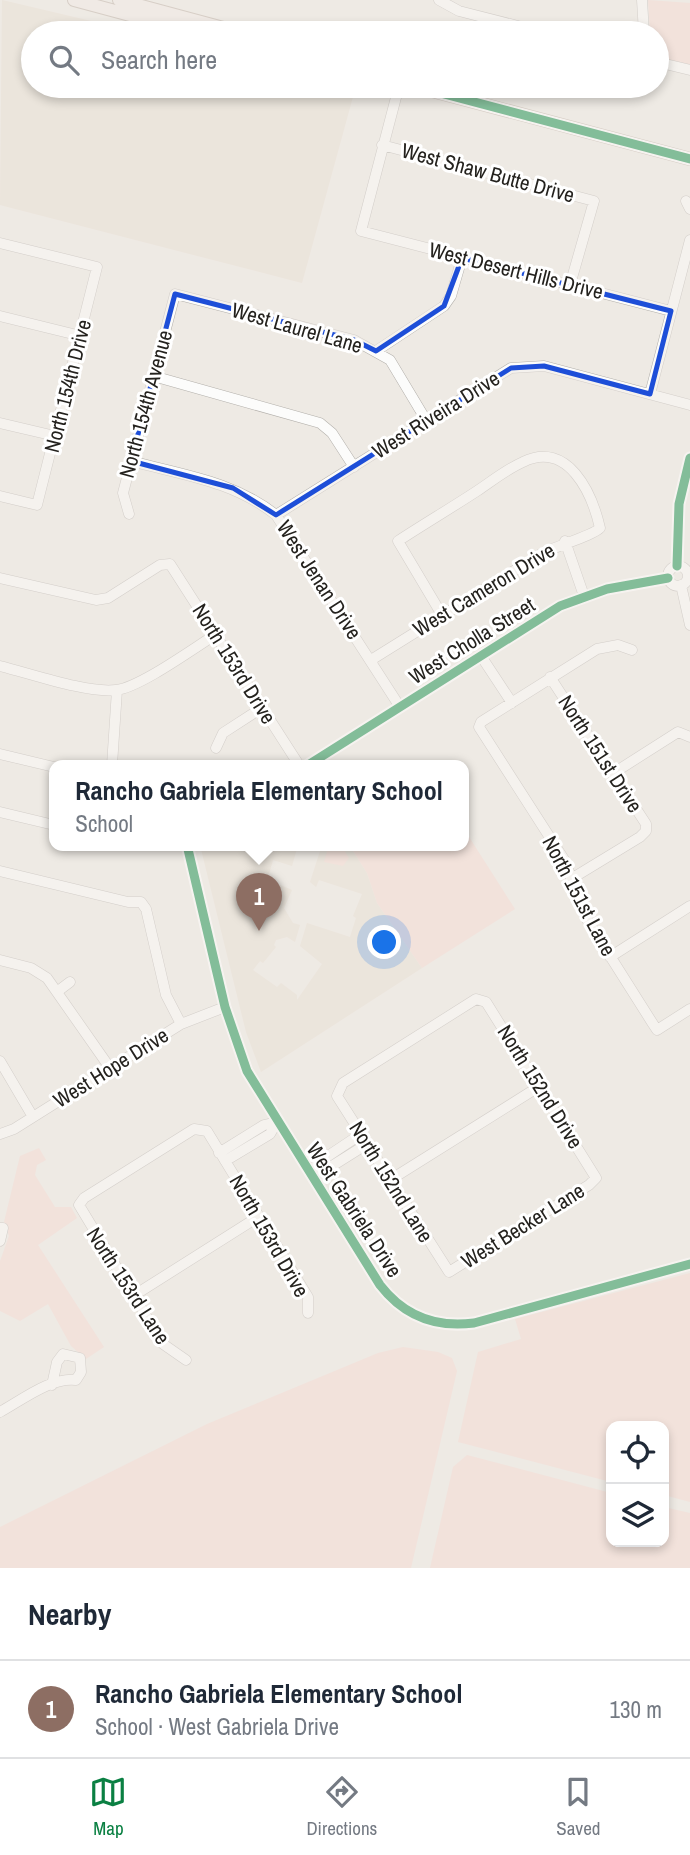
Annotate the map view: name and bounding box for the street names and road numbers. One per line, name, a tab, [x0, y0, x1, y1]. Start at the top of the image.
street label: West Shaw Butte Drive	[399, 136, 578, 210]
street label: West Desert Hills Drive	[426, 235, 606, 306]
street label: West Laurel Lane	[228, 295, 366, 360]
street label: North 154th Drive	[37, 316, 98, 455]
street label: North 154th Avenue	[112, 327, 179, 481]
street label: West Riveira Drive	[367, 364, 505, 465]
street label: West Jenan Drive	[270, 515, 369, 645]
street label: West Cameron Drive	[408, 536, 560, 643]
street label: West Cholla Street	[403, 590, 540, 691]
street label: North 153rd Drive	[186, 598, 283, 729]
street label: North 151st Drive	[552, 689, 649, 818]
street label: North 151st Lane	[536, 831, 623, 961]
street label: North 152nd Drive	[491, 1019, 590, 1154]
street label: West Hope Drive	[48, 1021, 174, 1115]
street label: North 152nd Lane	[343, 1116, 440, 1248]
street label: West Gabriela Drive	[300, 1137, 409, 1283]
street label: North 153rd Drive	[223, 1169, 316, 1302]
street label: West Becker Lane	[456, 1176, 590, 1275]
street label: North 153rd Lane	[80, 1222, 177, 1350]

